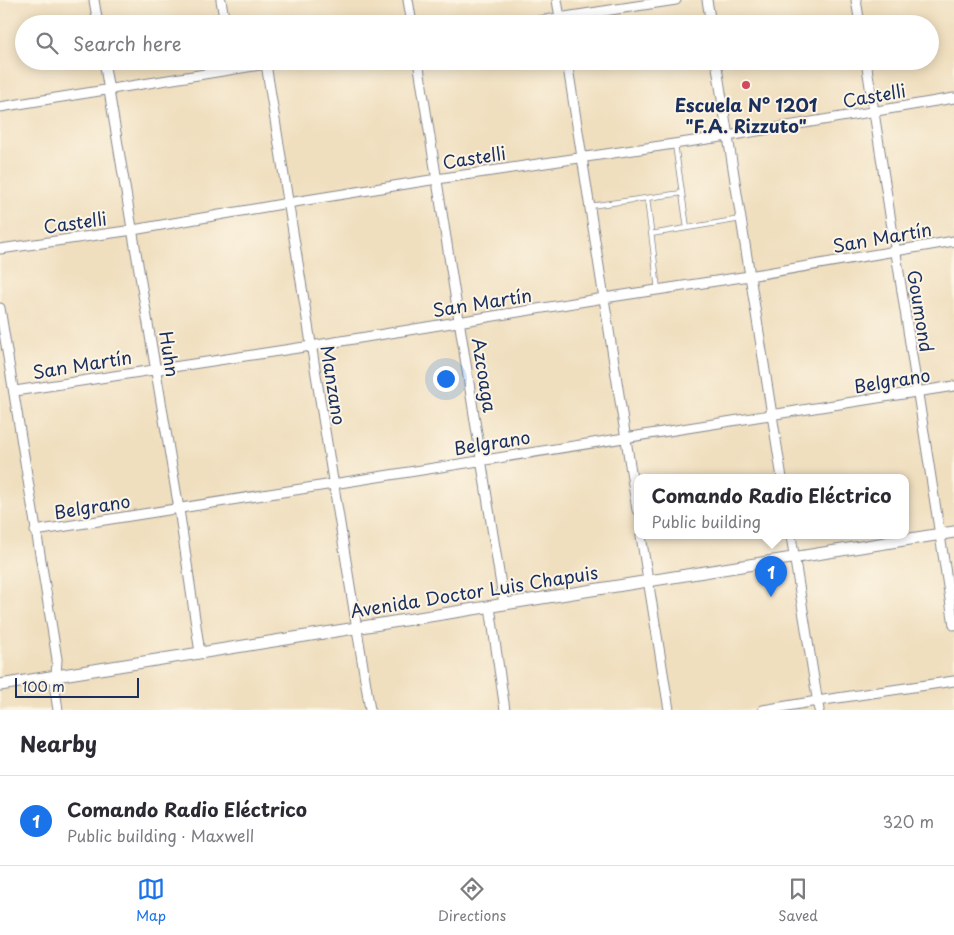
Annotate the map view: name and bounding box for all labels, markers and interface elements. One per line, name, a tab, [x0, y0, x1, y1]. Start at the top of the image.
search box	[15, 15, 939, 70]
icon: search	[33, 29, 61, 57]
text: Search here	[73, 29, 182, 57]
street label: Castelli	[840, 76, 908, 114]
marker: Escuela N° 1201 "F.A. Rizzuto"	[740, 79, 752, 91]
place label: Escuela N° 1201 "F.A. Rizzuto"	[675, 91, 818, 139]
street label: Castelli	[440, 139, 508, 175]
street label: Castelli	[42, 204, 108, 240]
street label: San Martín	[830, 215, 934, 259]
street label: Goumond	[901, 268, 941, 354]
street label: San Martín	[430, 281, 534, 323]
street label: Huhn	[153, 329, 187, 379]
street label: Azcoaga	[466, 336, 504, 415]
street label: San Martín	[30, 343, 134, 385]
street label: Manzano	[314, 343, 354, 427]
street label: Belgrano	[852, 361, 932, 399]
your location	[433, 366, 459, 392]
street label: Belgrano	[452, 423, 532, 461]
popup	[634, 474, 909, 539]
text: Comando Radio Eléctrico	[651, 481, 892, 509]
street label: Belgrano	[52, 487, 132, 525]
text: Public building	[651, 509, 761, 533]
pin: 1	[755, 556, 787, 597]
street label: Avenida Doctor Luis Chapuis	[348, 558, 600, 624]
scale bar	[15, 675, 139, 698]
text: 100 m	[22, 676, 65, 697]
text: Nearby	[20, 727, 97, 759]
text: Comando Radio Eléctrico	[67, 795, 307, 823]
text: 1	[32, 809, 40, 833]
text: 320 m	[883, 809, 934, 833]
text: Public building · Maxwell	[67, 823, 254, 847]
tab: Map	[136, 875, 166, 926]
tab: Directions	[438, 875, 506, 926]
tab: Saved	[778, 875, 818, 926]

